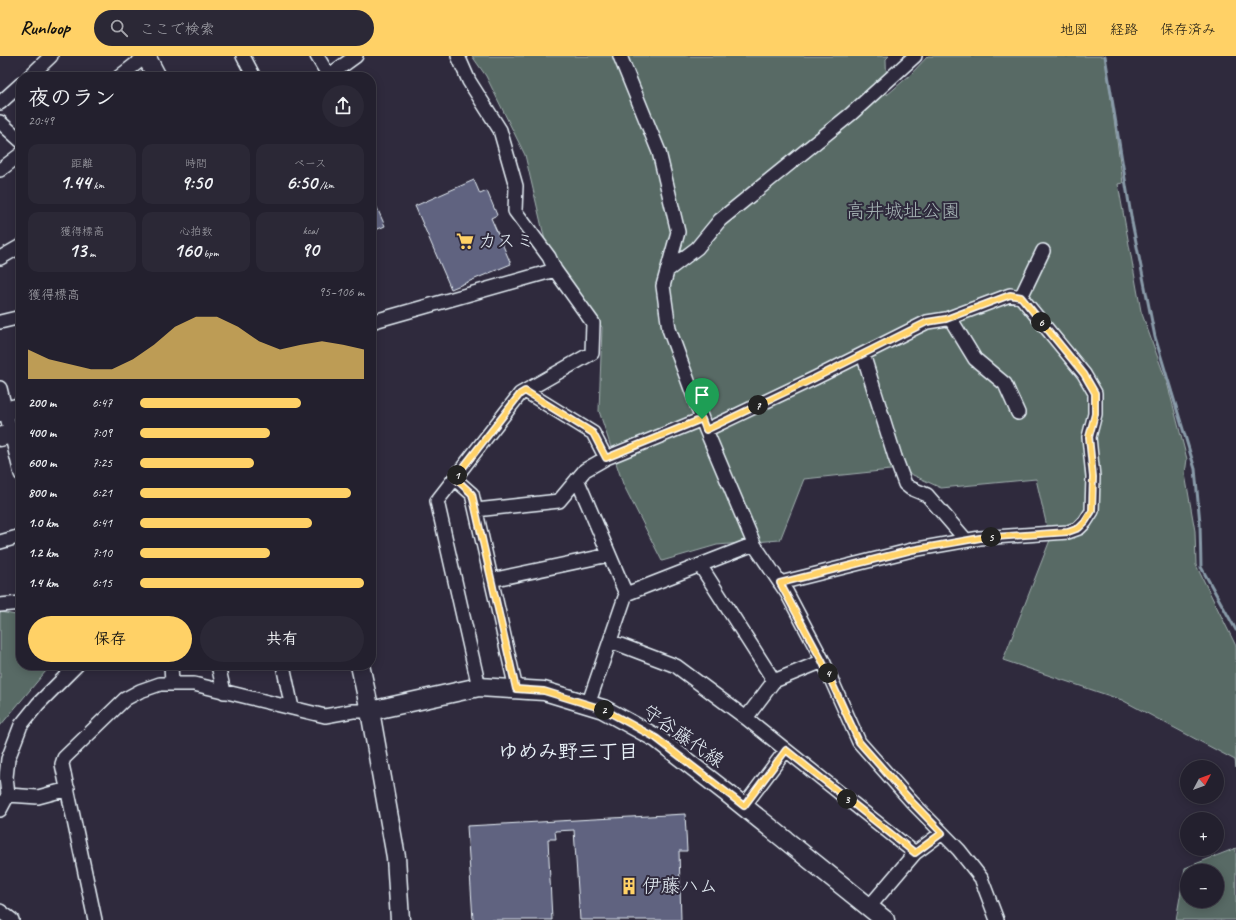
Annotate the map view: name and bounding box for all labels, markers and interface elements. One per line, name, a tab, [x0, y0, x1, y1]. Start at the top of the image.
search box	[94, 10, 374, 46]
text: Runloop	[20, 16, 70, 40]
icon: search	[108, 17, 130, 39]
text: ここで検索	[140, 20, 215, 39]
text: 地図	[1060, 21, 1088, 38]
text: 経路	[1110, 21, 1138, 38]
text: 保存済み	[1160, 21, 1216, 38]
text: 夜のラン	[28, 84, 116, 112]
button: share	[322, 85, 364, 127]
text: 20:49	[28, 113, 54, 129]
text: 距離	[71, 156, 93, 170]
text: 時間	[185, 156, 207, 170]
text: ペース	[294, 156, 326, 170]
text: 1.44	[60, 170, 91, 195]
text: 9:50	[181, 170, 211, 195]
text: 6:50	[286, 170, 317, 195]
text: km	[91, 178, 104, 192]
text: /km	[317, 178, 334, 192]
park label: 高井城址公園	[846, 199, 960, 223]
text: kcal	[303, 223, 317, 237]
text: 獲得標高	[60, 224, 104, 238]
text: 心拍数	[180, 224, 213, 238]
place label: カスミ	[478, 229, 535, 253]
supermarket icon: カスミ	[455, 231, 475, 251]
text: 90	[301, 237, 319, 262]
text: 13	[69, 238, 87, 263]
text: 160	[173, 238, 201, 263]
text: m	[87, 246, 95, 260]
text: bpm	[201, 246, 219, 260]
text: 95–106 m	[319, 284, 364, 300]
text: 獲得標高	[28, 287, 80, 303]
pin: 6	[1031, 312, 1051, 332]
text: 6	[1038, 315, 1044, 329]
pin	[685, 378, 719, 419]
icon: arrive	[691, 384, 713, 406]
text: 200 m	[28, 395, 56, 411]
text: 6:47	[92, 395, 112, 411]
pin: 7	[748, 395, 768, 415]
text: 7	[756, 398, 760, 412]
text: 400 m	[28, 425, 56, 441]
text: 7:09	[92, 425, 112, 441]
text: 600 m	[28, 455, 56, 471]
text: 7:25	[92, 455, 112, 471]
pin: 1	[447, 465, 467, 485]
text: 1	[455, 468, 459, 482]
text: 800 m	[28, 485, 56, 501]
text: 6:21	[92, 485, 112, 501]
text: 1.0 km	[28, 515, 58, 531]
text: 6:41	[92, 515, 112, 531]
pin: 5	[981, 527, 1001, 547]
text: 5	[989, 530, 993, 544]
text: 1.2 km	[28, 545, 58, 561]
text: 7:10	[92, 545, 112, 561]
text: 1.4 km	[28, 575, 58, 591]
text: 6:15	[92, 575, 112, 591]
button: 保存	[28, 616, 192, 662]
button: 共有	[200, 616, 364, 662]
pin: 4	[818, 663, 838, 683]
text: 4	[826, 666, 830, 680]
street label: 守谷藤代線	[637, 699, 729, 773]
pin: 2	[594, 700, 614, 720]
text: 2	[602, 703, 606, 717]
district label: ゆめみ野三丁目	[498, 739, 638, 764]
north arrow	[1180, 760, 1224, 804]
map controls	[1180, 760, 1224, 908]
pin: 3	[837, 789, 857, 809]
text: 3	[845, 792, 849, 806]
button: +	[1180, 812, 1224, 856]
button: −	[1180, 864, 1224, 908]
place label: 伊藤ハム	[642, 874, 718, 898]
building icon: 伊藤ハム	[619, 876, 639, 896]

